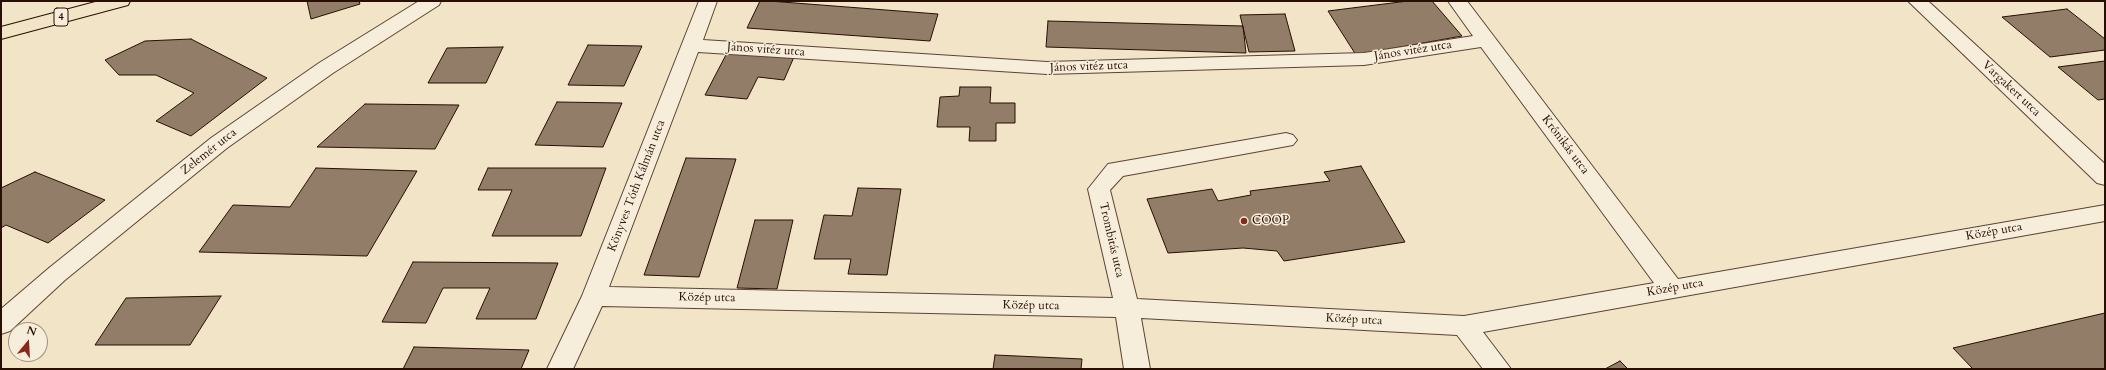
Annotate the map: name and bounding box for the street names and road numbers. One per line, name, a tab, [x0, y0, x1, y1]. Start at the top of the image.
road number: 4	[54, 8, 68, 26]
street label: János vitéz utca	[1373, 38, 1453, 64]
street label: János vitéz utca	[727, 40, 805, 60]
street label: János vitéz utca	[1050, 58, 1128, 76]
street label: Vargakert utca	[1979, 58, 2043, 120]
street label: Krónikás utca	[1538, 113, 1592, 177]
street label: Könyves Tóth Kálmán utca	[605, 118, 669, 254]
street label: Zelemér utca	[178, 126, 240, 178]
street label: Trombitás utca	[1095, 201, 1127, 279]
street label: Közép utca	[1965, 220, 2023, 244]
street label: Közép utca	[1646, 276, 1704, 300]
street label: Közép utca	[678, 290, 736, 306]
street label: Közép utca	[1002, 298, 1060, 314]
street label: Közép utca	[1325, 311, 1383, 329]

